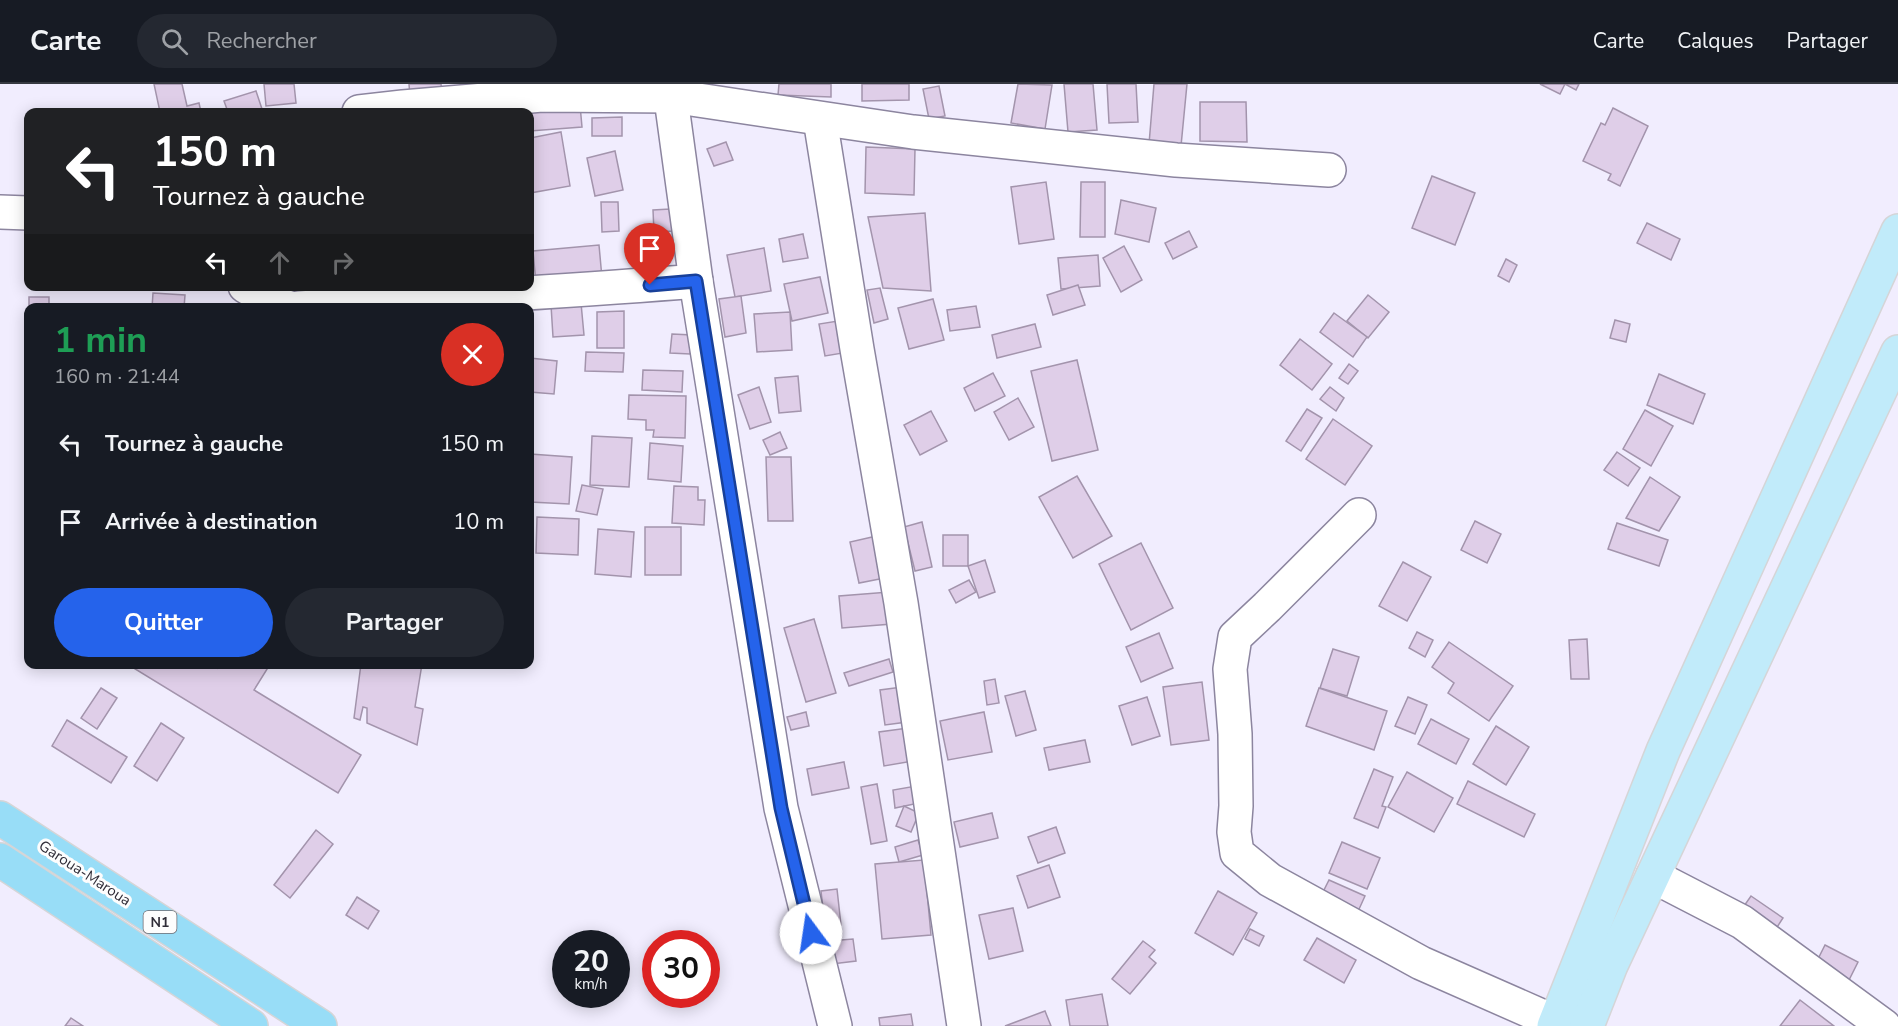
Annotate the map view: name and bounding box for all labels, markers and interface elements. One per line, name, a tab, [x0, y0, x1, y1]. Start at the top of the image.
search box	[137, 14, 557, 68]
text: Carte	[30, 22, 101, 60]
icon: search	[158, 25, 191, 58]
text: Rechercher	[206, 26, 317, 56]
text: Carte	[1593, 27, 1644, 55]
text: Calques	[1677, 27, 1754, 55]
text: Partager	[1787, 27, 1868, 55]
text: 150 m	[153, 124, 277, 181]
icon: left	[54, 132, 132, 210]
text: Tournez à gauche	[153, 178, 365, 215]
pin	[624, 223, 675, 285]
icon: arrive	[633, 232, 666, 265]
icon: left	[200, 246, 233, 279]
icon: ahead	[263, 246, 296, 279]
icon: right	[326, 246, 359, 279]
text: 1 min	[54, 316, 147, 365]
button: close	[441, 323, 504, 386]
text: 160 m · 21:44	[54, 363, 180, 390]
icon: left	[54, 428, 87, 461]
text: Tournez à gauche	[105, 429, 283, 459]
text: 150 m	[440, 429, 504, 459]
icon: arrive	[54, 506, 87, 539]
text: Arrivée à destination	[105, 507, 318, 537]
text: 10 m	[453, 507, 504, 537]
button: Quitter	[54, 588, 273, 657]
button: Partager	[285, 588, 504, 657]
street label: Garoua-Maroua	[35, 836, 135, 910]
position arrow	[779, 901, 843, 965]
road number: N1	[144, 911, 176, 933]
speed limit sign: 30	[642, 930, 720, 1008]
text: 20	[573, 941, 609, 982]
text: km/h	[574, 974, 608, 994]

